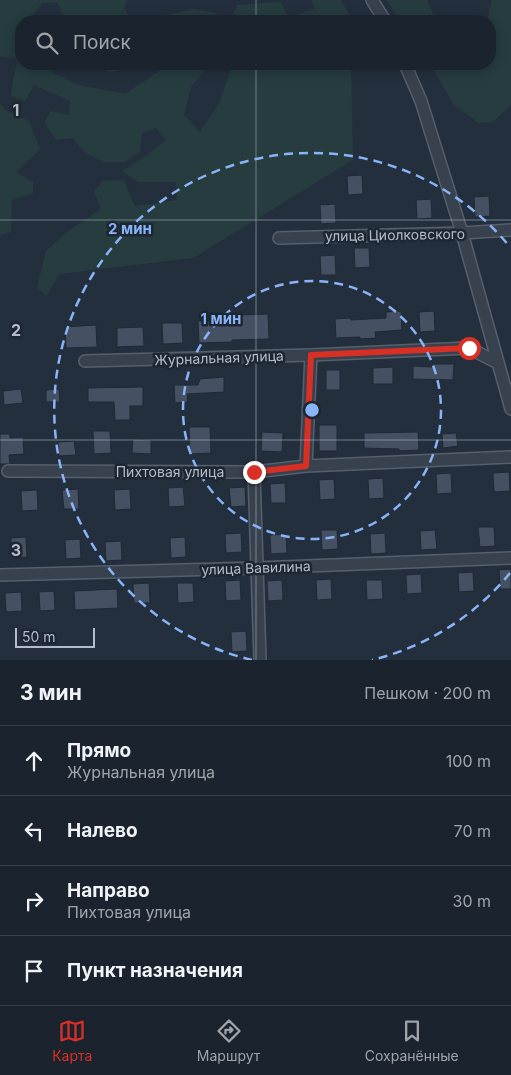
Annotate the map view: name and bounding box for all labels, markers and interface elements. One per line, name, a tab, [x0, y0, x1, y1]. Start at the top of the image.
search box	[15, 15, 496, 70]
icon: search	[33, 29, 61, 57]
text: Поиск	[73, 31, 131, 54]
text: 1	[13, 100, 19, 120]
text: 2 мин	[108, 219, 152, 238]
street label: улица Циолковского	[325, 225, 465, 244]
text: 1 мин	[201, 309, 241, 328]
text: 2	[11, 320, 21, 340]
route start	[458, 337, 481, 360]
street label: Журнальная улица	[154, 347, 284, 368]
centre of rings	[303, 401, 321, 419]
route end	[243, 461, 266, 484]
street label: Пихтовая улица	[116, 463, 224, 480]
text: 3	[11, 540, 21, 560]
street label: улица Вавилина	[201, 557, 311, 578]
scale bar	[15, 625, 95, 648]
text: 50 m	[22, 628, 56, 645]
text: 3 мин	[20, 680, 82, 705]
text: Пешком · 200 m	[364, 683, 491, 703]
text: Прямо	[67, 739, 131, 762]
icon: ahead	[20, 747, 48, 775]
text: 100 m	[446, 751, 491, 771]
text: Журнальная улица	[67, 762, 215, 782]
icon: left	[20, 817, 48, 845]
text: Налево	[67, 819, 138, 842]
text: 70 m	[454, 821, 491, 841]
text: Направо	[67, 879, 150, 902]
icon: right	[20, 887, 48, 915]
text: 30 m	[453, 891, 491, 911]
text: Пихтовая улица	[67, 902, 191, 922]
icon: arrive	[20, 957, 48, 985]
text: Пункт назначения	[67, 959, 243, 982]
tab: Карта	[52, 1017, 92, 1064]
tab: Маршрут	[197, 1017, 260, 1064]
tab: Сохранённые	[365, 1017, 459, 1064]

